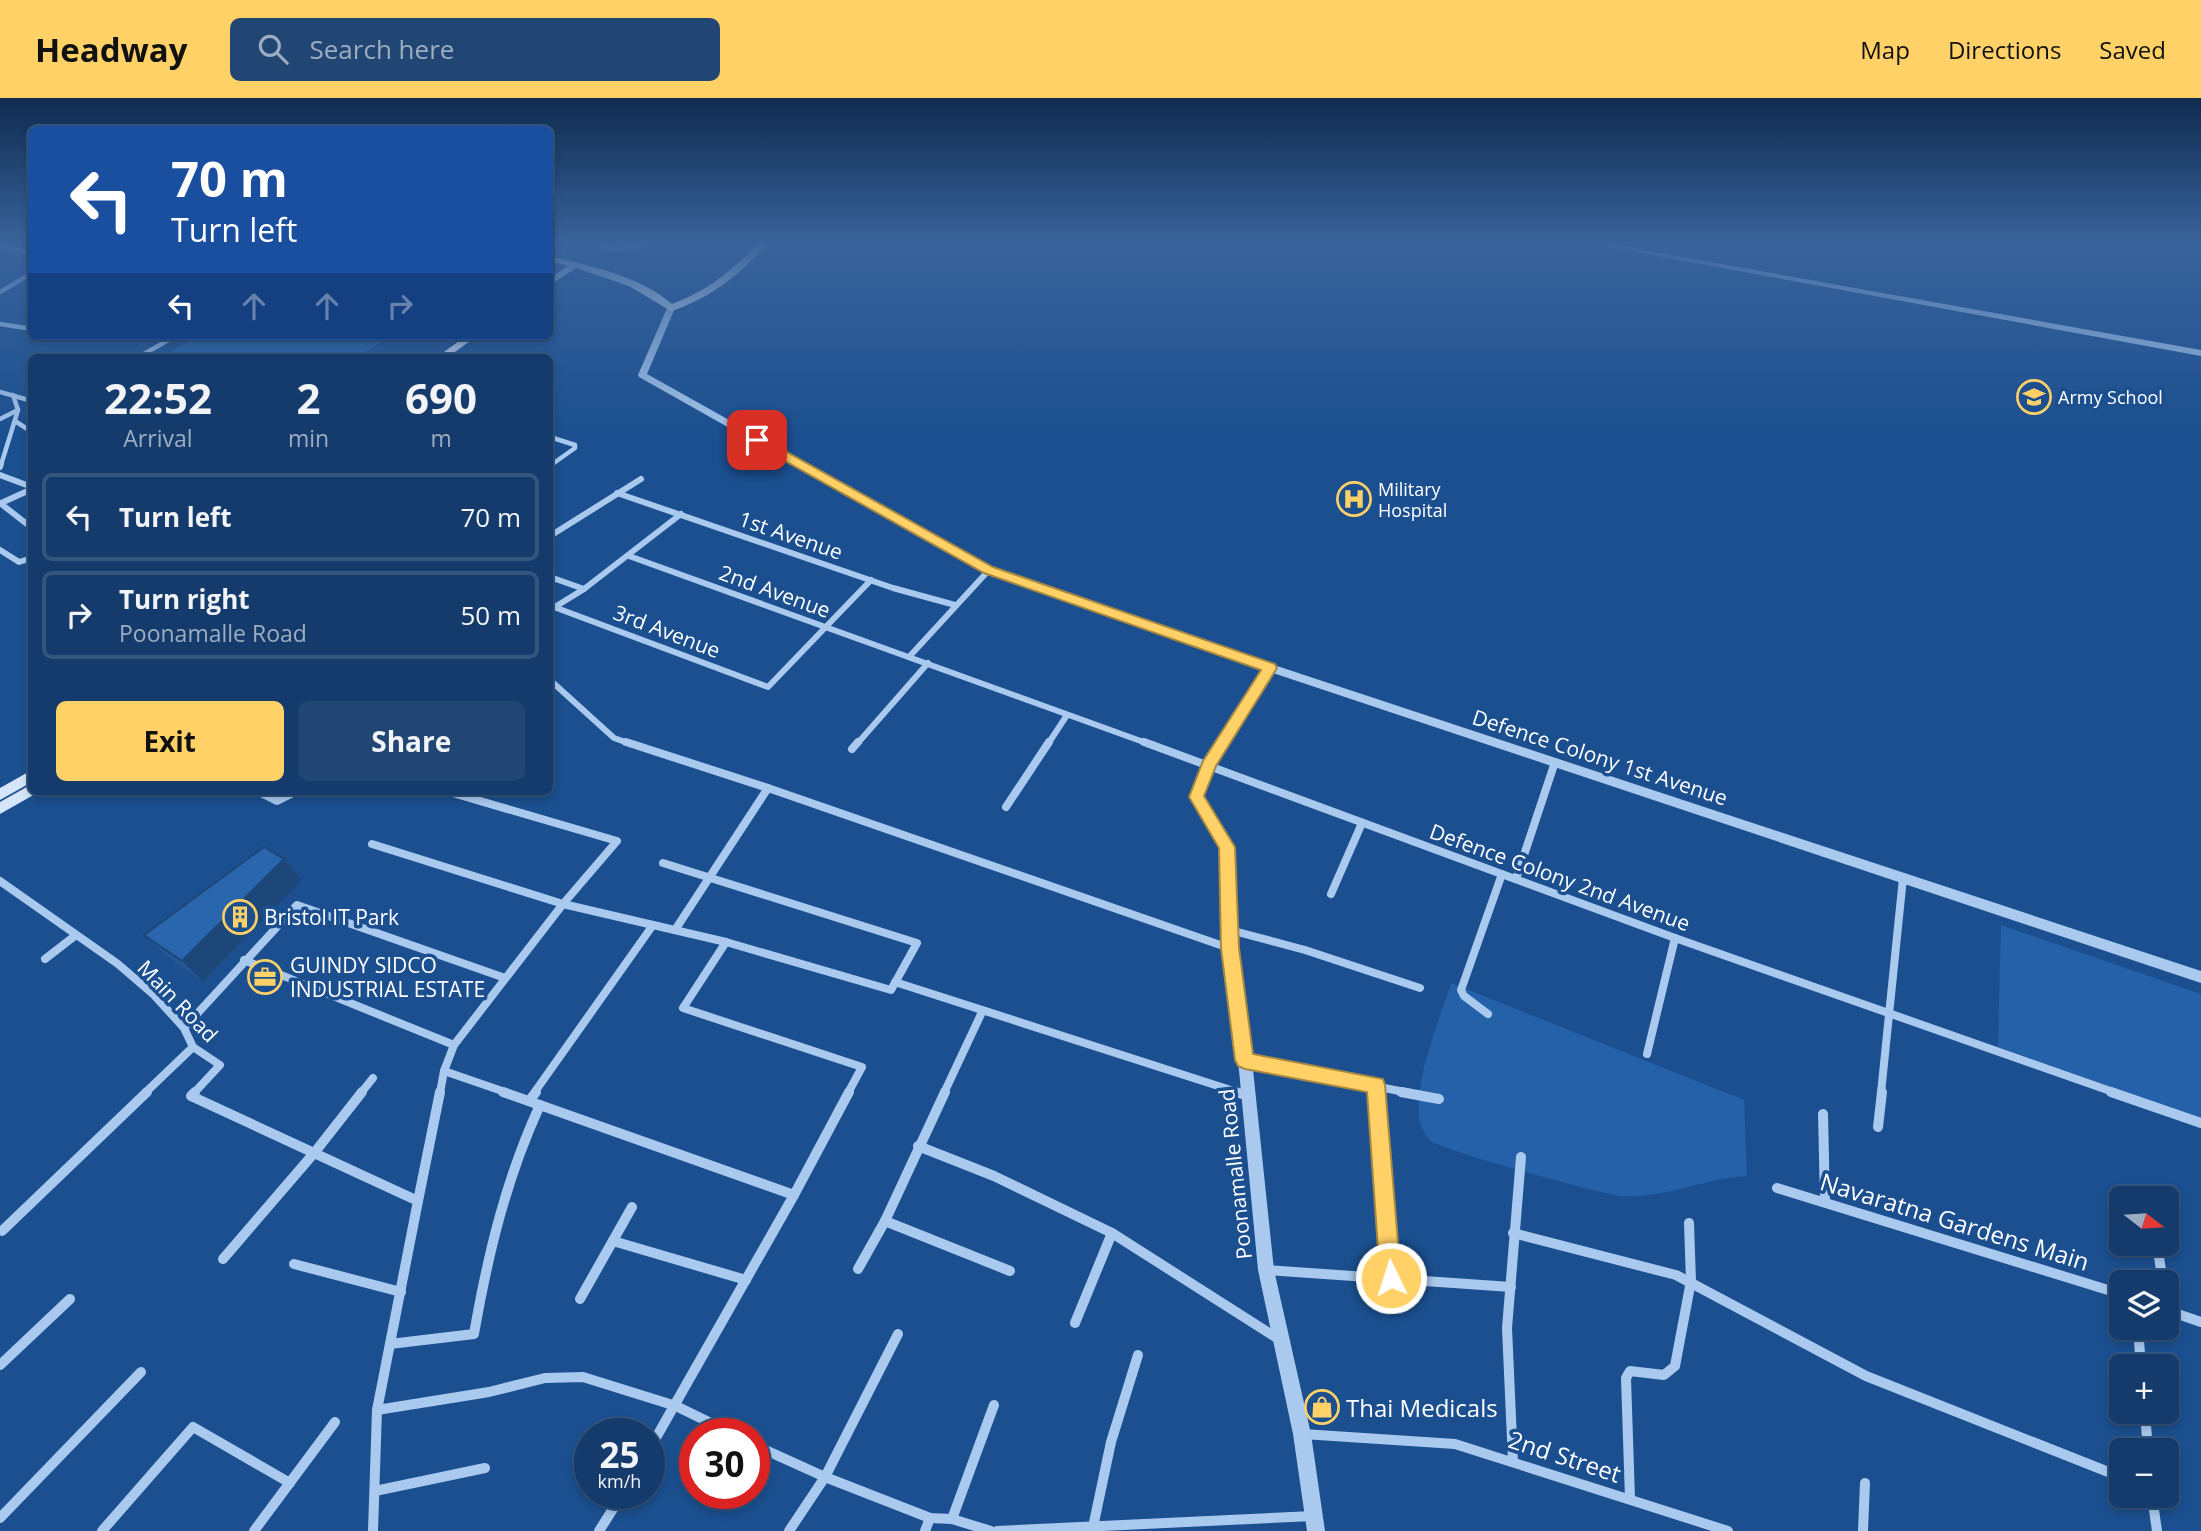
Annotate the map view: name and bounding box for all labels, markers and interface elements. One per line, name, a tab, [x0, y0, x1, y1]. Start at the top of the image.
search box	[230, 18, 720, 81]
text: Headway	[35, 27, 188, 72]
icon: search	[254, 30, 292, 68]
text: Search here	[310, 31, 454, 67]
text: Map	[1860, 33, 1910, 66]
text: Directions	[1948, 33, 2061, 66]
text: Saved	[2099, 33, 2166, 66]
text: 70 m	[171, 145, 288, 211]
icon: left	[56, 154, 147, 245]
text: Turn left	[171, 208, 297, 251]
icon: left	[162, 287, 200, 325]
icon: ahead	[235, 287, 273, 325]
icon: ahead	[308, 287, 346, 325]
icon: right	[381, 287, 419, 325]
text: 22:52	[104, 369, 212, 426]
text: 2	[296, 369, 321, 426]
text: 690	[405, 369, 477, 426]
school or university icon: Army School	[2015, 378, 2053, 416]
place label: Army School	[2058, 385, 2163, 409]
pin	[727, 410, 787, 470]
icon: arrive	[738, 421, 776, 459]
text: Arrival	[123, 422, 193, 454]
text: min	[288, 422, 329, 454]
text: m	[430, 422, 452, 454]
place label: Military Hospital	[1378, 477, 1447, 522]
hospital icon: Military Hospital	[1335, 480, 1373, 518]
icon: left	[60, 498, 98, 536]
text: Turn left	[119, 499, 231, 535]
text: 70 m	[460, 499, 521, 535]
street label: 1st Avenue	[735, 504, 847, 566]
street label: 2nd Avenue	[716, 558, 834, 624]
text: Turn right	[119, 581, 250, 617]
icon: right	[60, 596, 98, 634]
text: 50 m	[460, 597, 521, 633]
street label: 3rd Avenue	[610, 598, 724, 664]
text: Poonamalle Road	[119, 617, 307, 649]
button: Exit	[56, 701, 284, 781]
button: Share	[298, 701, 525, 781]
street label: Defence Colony 1st Avenue	[1469, 702, 1731, 812]
street label: Defence Colony 2nd Avenue	[1426, 817, 1694, 937]
building icon: Bristol IT Park	[221, 898, 259, 936]
place label: Bristol IT Park	[264, 903, 399, 931]
place label: GUINDY SIDCO INDUSTRIAL ESTATE	[290, 951, 485, 1003]
street label: Main Road	[132, 954, 224, 1048]
office icon: GUINDY SIDCO INDUSTRIAL ESTATE	[246, 958, 284, 996]
street label: Poonamalle Road	[1212, 1087, 1258, 1261]
street label: Navaratna Gardens Main	[1817, 1164, 2093, 1278]
north arrow	[2109, 1186, 2179, 1256]
map controls	[2109, 1186, 2179, 1508]
position arrow	[1354, 1241, 1428, 1315]
button: layers	[2109, 1270, 2179, 1340]
button: +	[2109, 1354, 2179, 1424]
shop icon: Thai Medicals	[1303, 1388, 1341, 1426]
place label: Thai Medicals	[1346, 1391, 1498, 1424]
speed limit sign: 30	[679, 1418, 770, 1509]
street label: 2nd Street	[1505, 1422, 1625, 1490]
text: 25	[599, 1431, 640, 1478]
button: −	[2109, 1438, 2179, 1508]
text: km/h	[598, 1469, 641, 1493]

